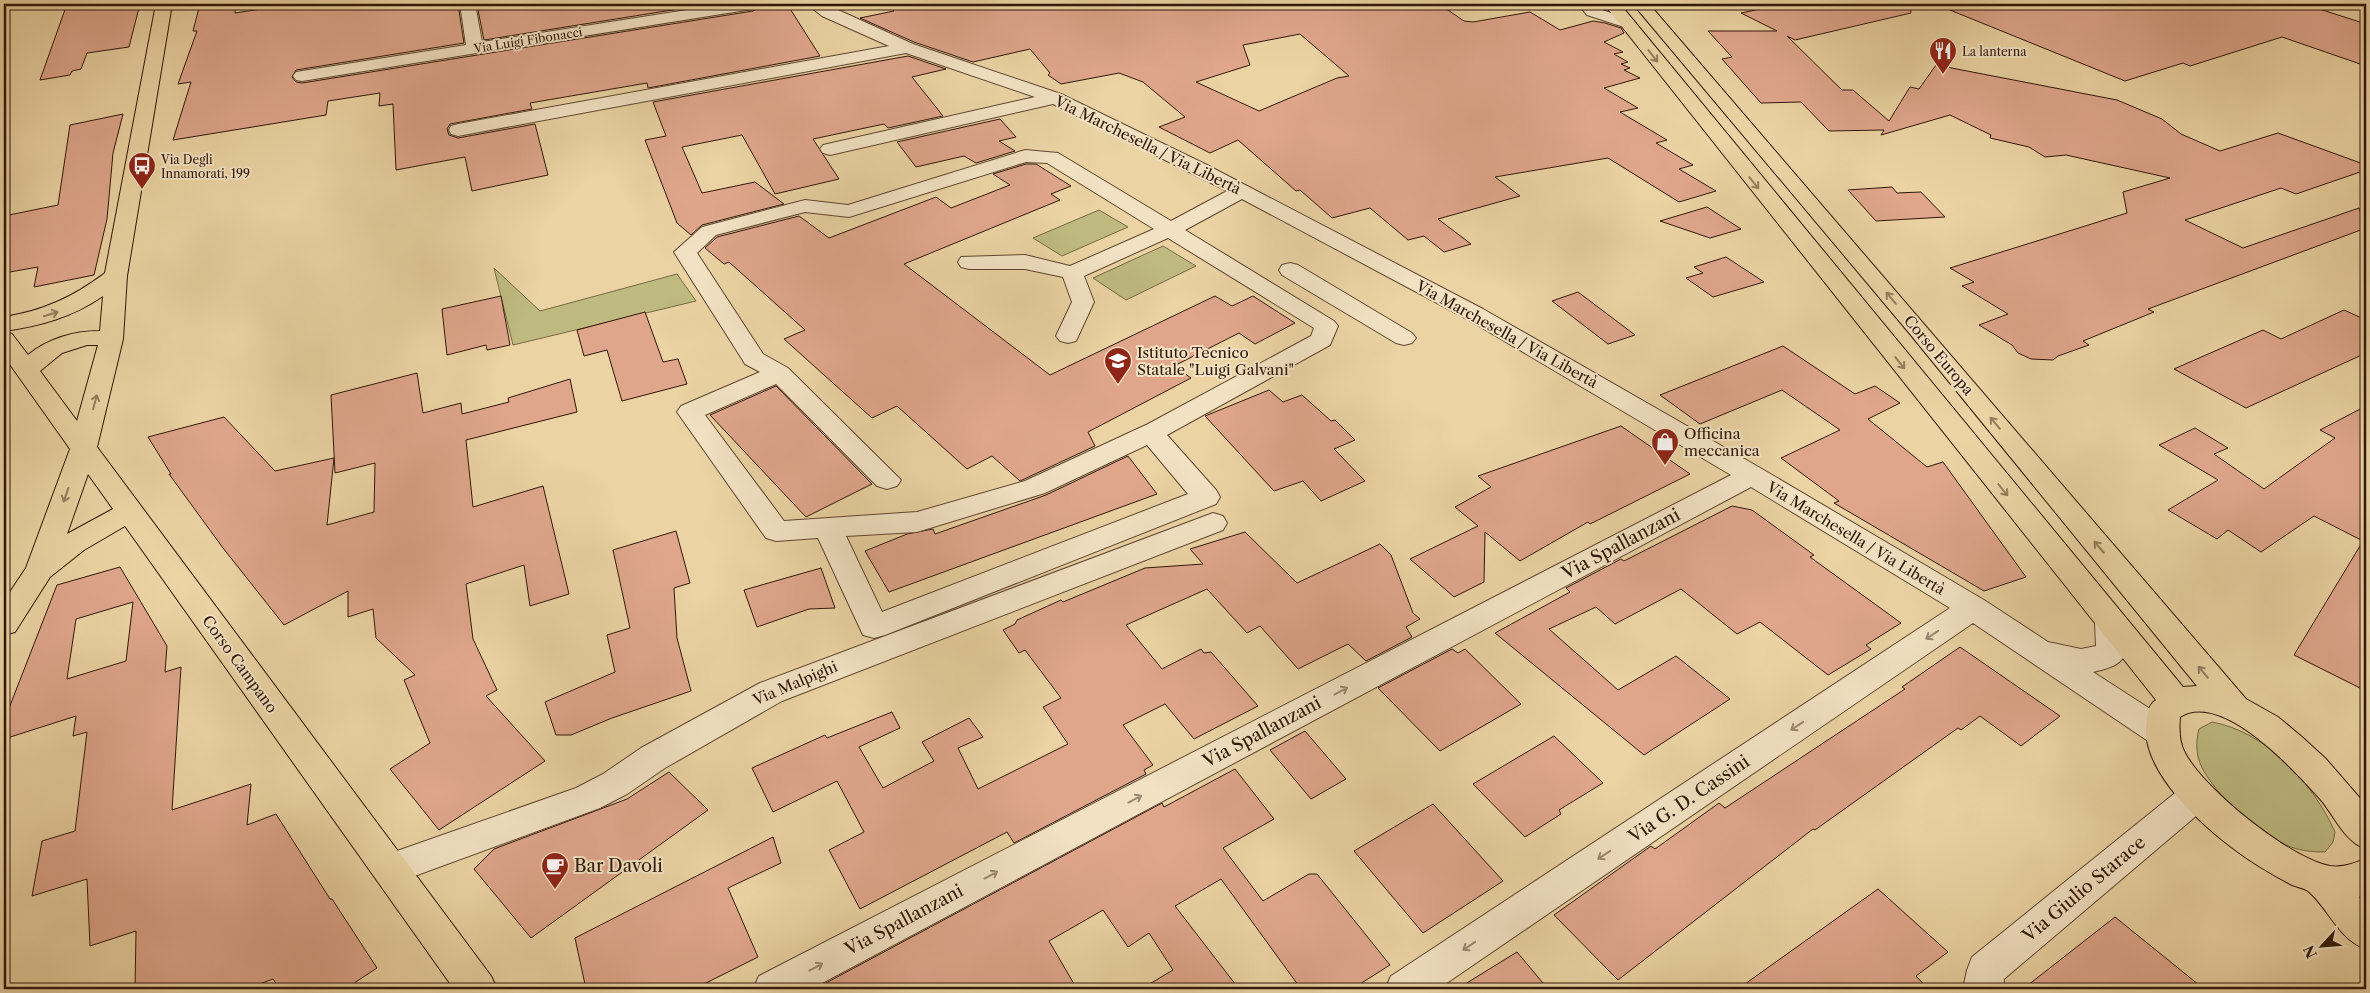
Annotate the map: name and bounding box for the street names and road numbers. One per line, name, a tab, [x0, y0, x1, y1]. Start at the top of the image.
street label: Via Luigi Fibonacci	[472, 24, 584, 56]
street label: Via Marchesella / Via Libertà	[1051, 91, 1244, 198]
street label: Via Marchesella / Via Libertà	[1412, 276, 1601, 392]
street label: Corso Europa	[1900, 311, 1978, 399]
street label: Via Marchesella / Via Libertà	[1762, 477, 1949, 599]
street label: Via Spallanzani	[1557, 503, 1684, 585]
street label: Corso Campano	[198, 611, 282, 717]
street label: Via Malpighi	[749, 656, 841, 710]
street label: Via Spallanzani	[1198, 691, 1325, 773]
street label: Via G. D. Cassini	[1623, 750, 1754, 848]
street label: Via Giulio Starace	[2017, 831, 2150, 947]
street label: Via Spallanzani	[840, 879, 967, 961]

